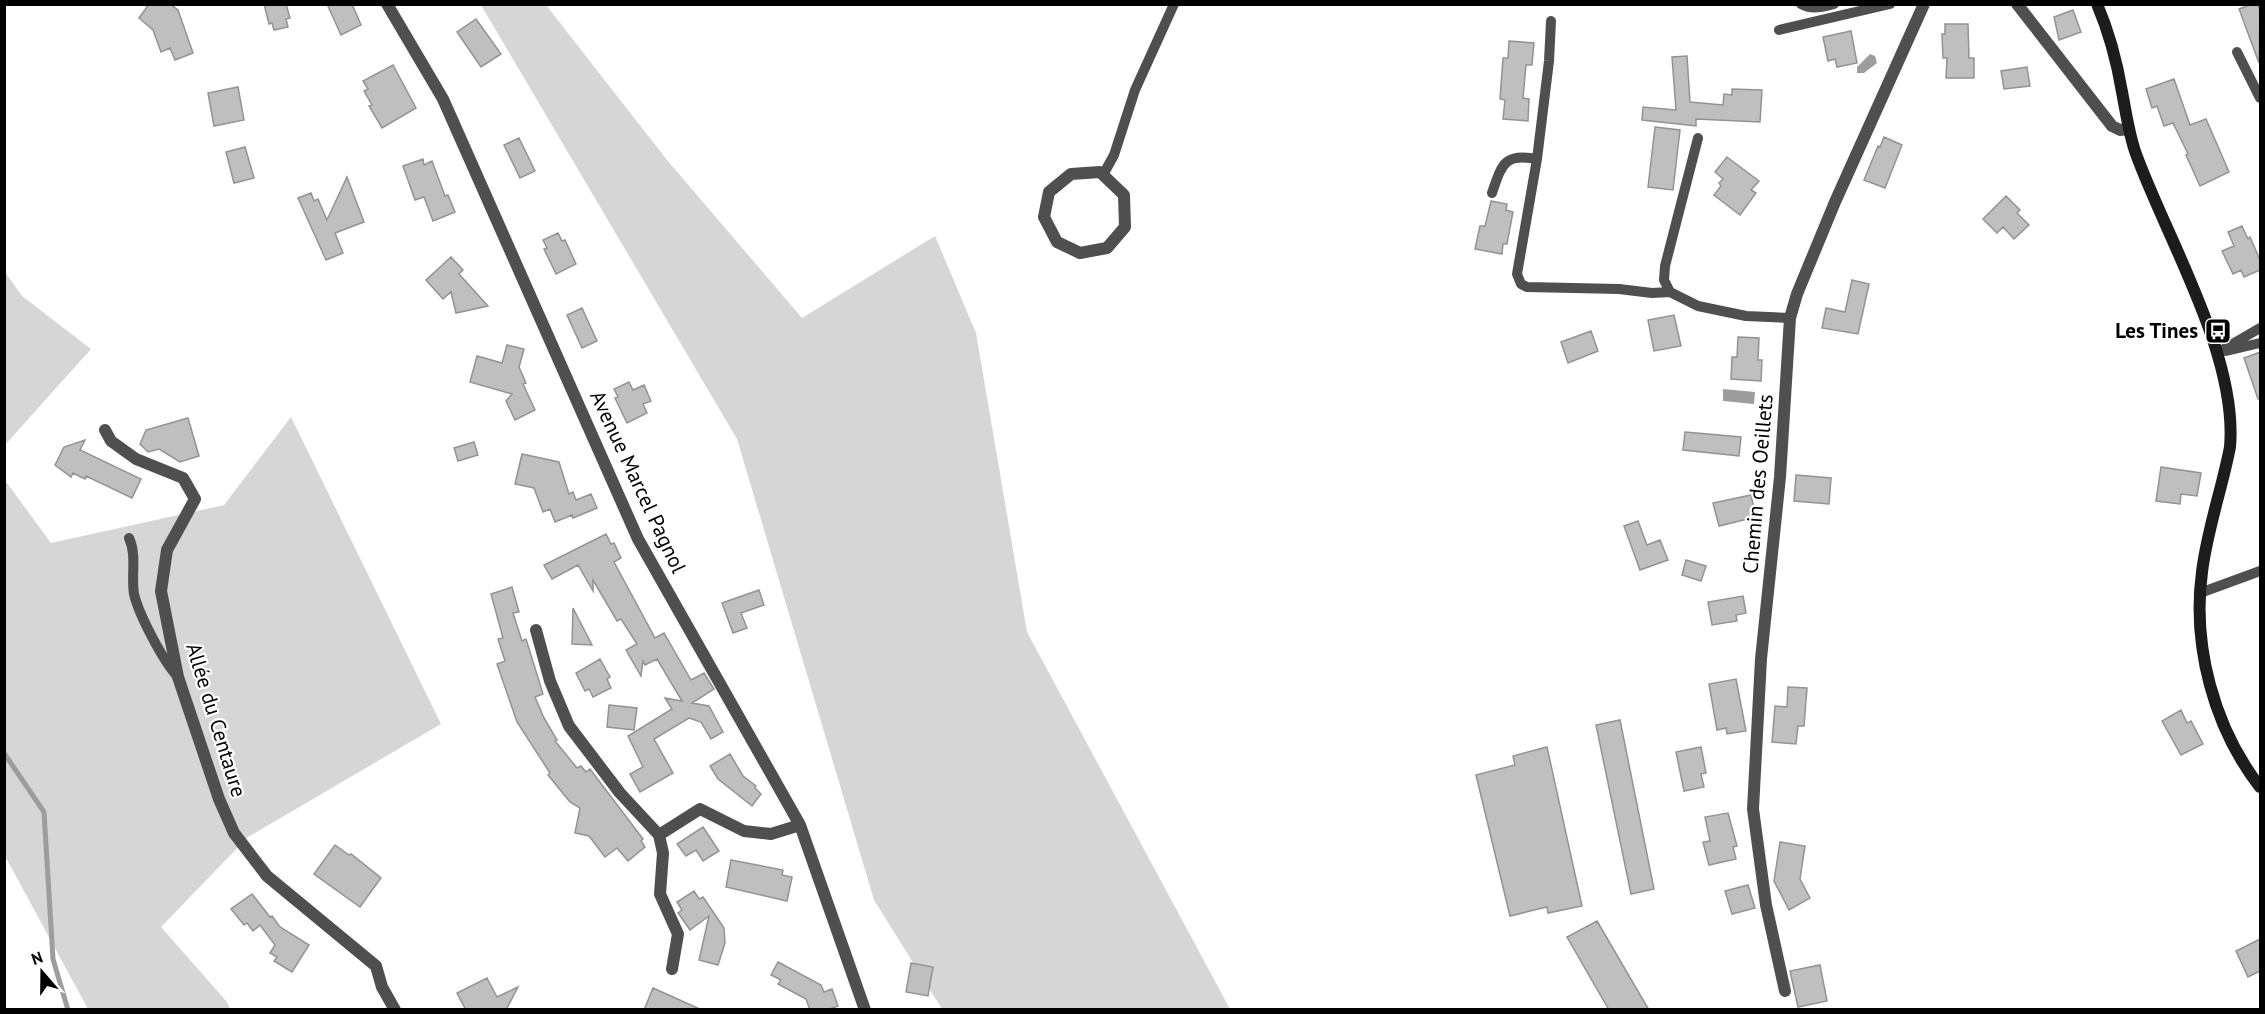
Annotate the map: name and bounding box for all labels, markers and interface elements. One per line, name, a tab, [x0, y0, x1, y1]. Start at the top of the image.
bus stop icon: Les Tines	[2203, 316, 2233, 346]
place label: Les Tines	[2115, 317, 2198, 344]
street label: Avenue Marcel Pagnol	[584, 386, 693, 577]
street label: Chemin des Oeillets	[1736, 393, 1779, 575]
street label: Allée du Centaure	[180, 640, 253, 800]
north arrow	[12, 942, 72, 1002]
text: N	[29, 947, 45, 969]

